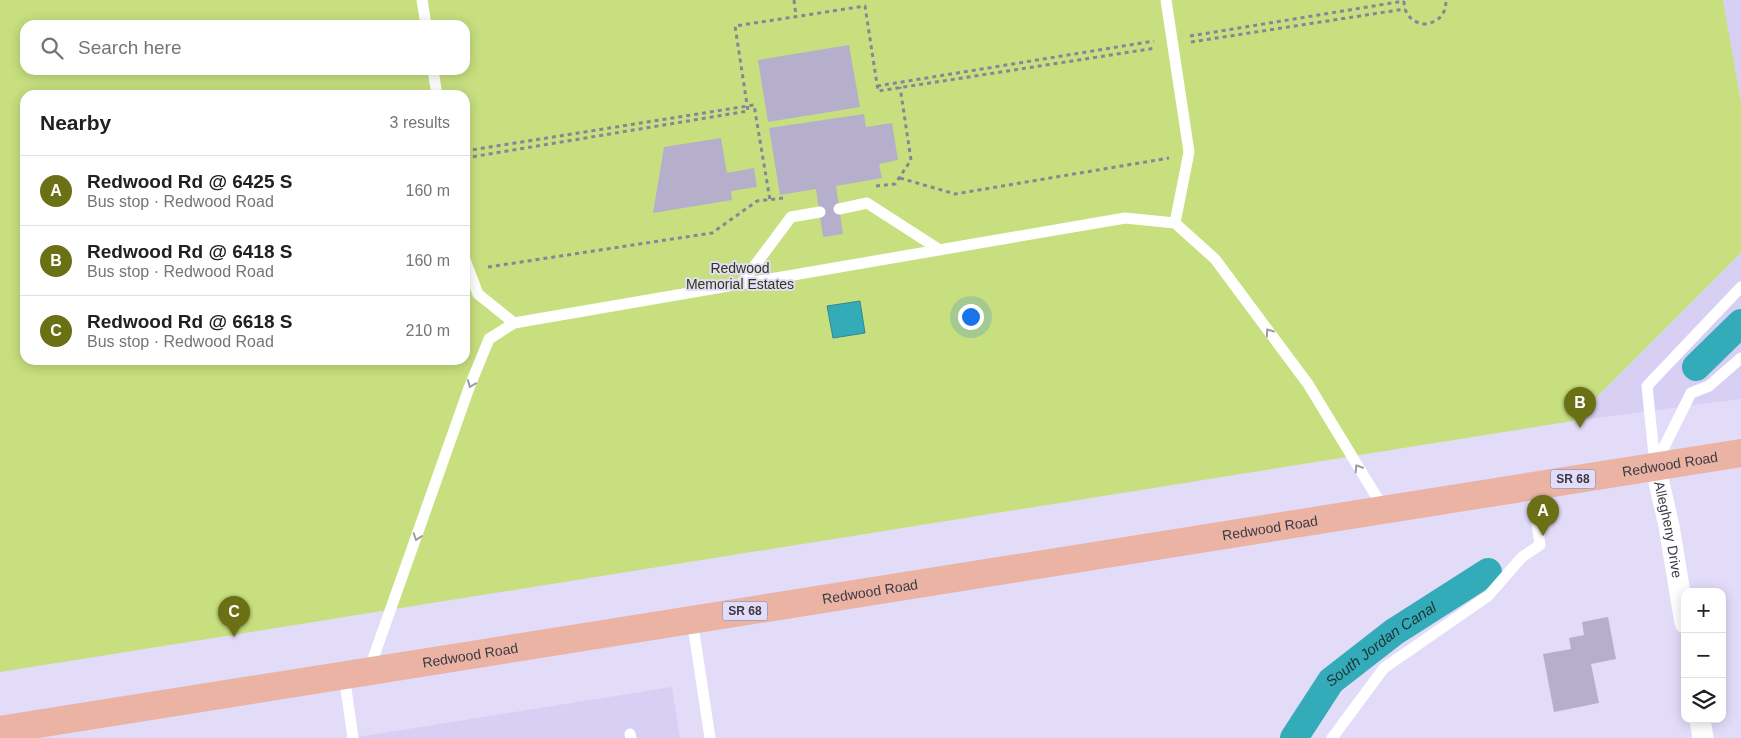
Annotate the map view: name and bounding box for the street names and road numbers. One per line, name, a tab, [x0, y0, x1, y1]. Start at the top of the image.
street label: Redwood Road	[1621, 449, 1719, 480]
road number: SR 68	[1550, 469, 1596, 488]
street label: Allegheny Drive	[1651, 480, 1685, 579]
street label: Redwood Road	[1221, 512, 1319, 543]
street label: Redwood Road	[821, 576, 919, 607]
road number: SR 68	[722, 602, 768, 620]
street label: Redwood Road	[421, 640, 519, 671]

